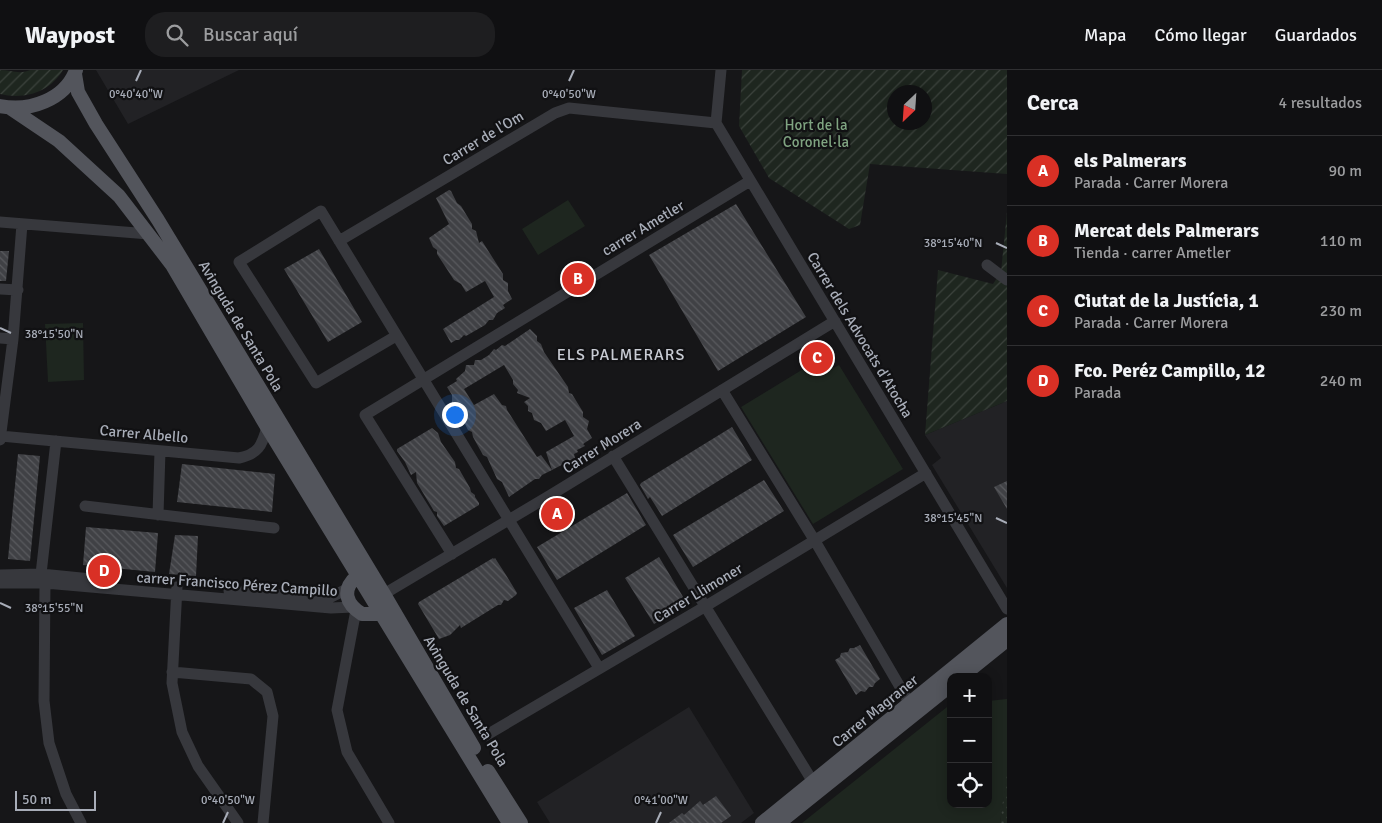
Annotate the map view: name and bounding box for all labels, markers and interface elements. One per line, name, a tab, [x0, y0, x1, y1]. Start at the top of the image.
search box	[145, 12, 495, 57]
text: Waypost	[25, 20, 115, 50]
icon: search	[163, 21, 191, 49]
text: Buscar aquí	[203, 23, 298, 47]
text: Mapa	[1084, 24, 1126, 46]
text: Cómo llegar	[1154, 24, 1247, 46]
text: Guardados	[1275, 24, 1357, 46]
north arrow	[887, 85, 932, 130]
text: 0°40'40"W	[109, 87, 163, 102]
text: 0°40'50"W	[542, 87, 596, 102]
text: Cerca	[1027, 90, 1079, 116]
text: 4 resultados	[1279, 93, 1362, 113]
street label: Carrer de l'Om	[439, 107, 527, 169]
park label: Hort de la Coronel·la	[783, 116, 849, 151]
text: els Palmerars	[1074, 149, 1186, 173]
text: A	[1038, 161, 1048, 181]
text: 90 m	[1328, 161, 1362, 181]
text: Parada · Carrer Morera	[1074, 173, 1228, 193]
street label: carrer Ametler	[599, 196, 688, 260]
text: Mercat dels Palmerars	[1074, 219, 1259, 243]
text: B	[1038, 231, 1048, 251]
text: 110 m	[1320, 231, 1362, 251]
text: 38°15'40"N	[924, 236, 982, 251]
text: Tienda · carrer Ametler	[1074, 243, 1231, 263]
street label: Carrer dels Advocats d'Atocha	[803, 249, 917, 421]
street label: Avinguda de Santa Pola	[195, 257, 287, 395]
pin: B	[562, 260, 594, 298]
text: Ciutat de la Justícia, 1	[1074, 289, 1259, 313]
text: C	[1038, 301, 1048, 321]
text: 230 m	[1320, 301, 1362, 321]
text: Parada · Carrer Morera	[1074, 313, 1228, 333]
text: 38°15'50"N	[25, 327, 83, 342]
pin: C	[801, 339, 833, 377]
district label: ELS PALMERARS	[557, 345, 685, 365]
text: Fco. Peréz Campillo, 12	[1074, 359, 1265, 383]
text: D	[1038, 371, 1048, 391]
text: 240 m	[1320, 371, 1362, 391]
text: Parada	[1074, 383, 1121, 403]
your location	[442, 402, 468, 428]
street label: Carrer Morera	[559, 415, 645, 477]
street label: Carrer Albello	[99, 421, 189, 447]
pin: A	[541, 495, 573, 533]
text: 38°15'45"N	[924, 511, 982, 526]
pin: D	[88, 552, 120, 590]
street label: Carrer Llimoner	[650, 559, 746, 627]
street label: carrer Francisco Pérez Campillo	[136, 568, 338, 600]
text: 38°15'55"N	[25, 601, 83, 616]
street label: Avinguda de Santa Pola	[420, 632, 512, 770]
street label: Carrer Magraner	[828, 671, 922, 751]
map controls	[947, 673, 992, 808]
button: +	[947, 673, 992, 718]
button: −	[947, 718, 992, 763]
button: locate	[947, 763, 992, 808]
scale bar	[15, 788, 96, 811]
text: 50 m	[22, 791, 51, 808]
text: 0°40'50"W	[201, 793, 255, 808]
text: 0°41'00"W	[634, 793, 688, 808]

